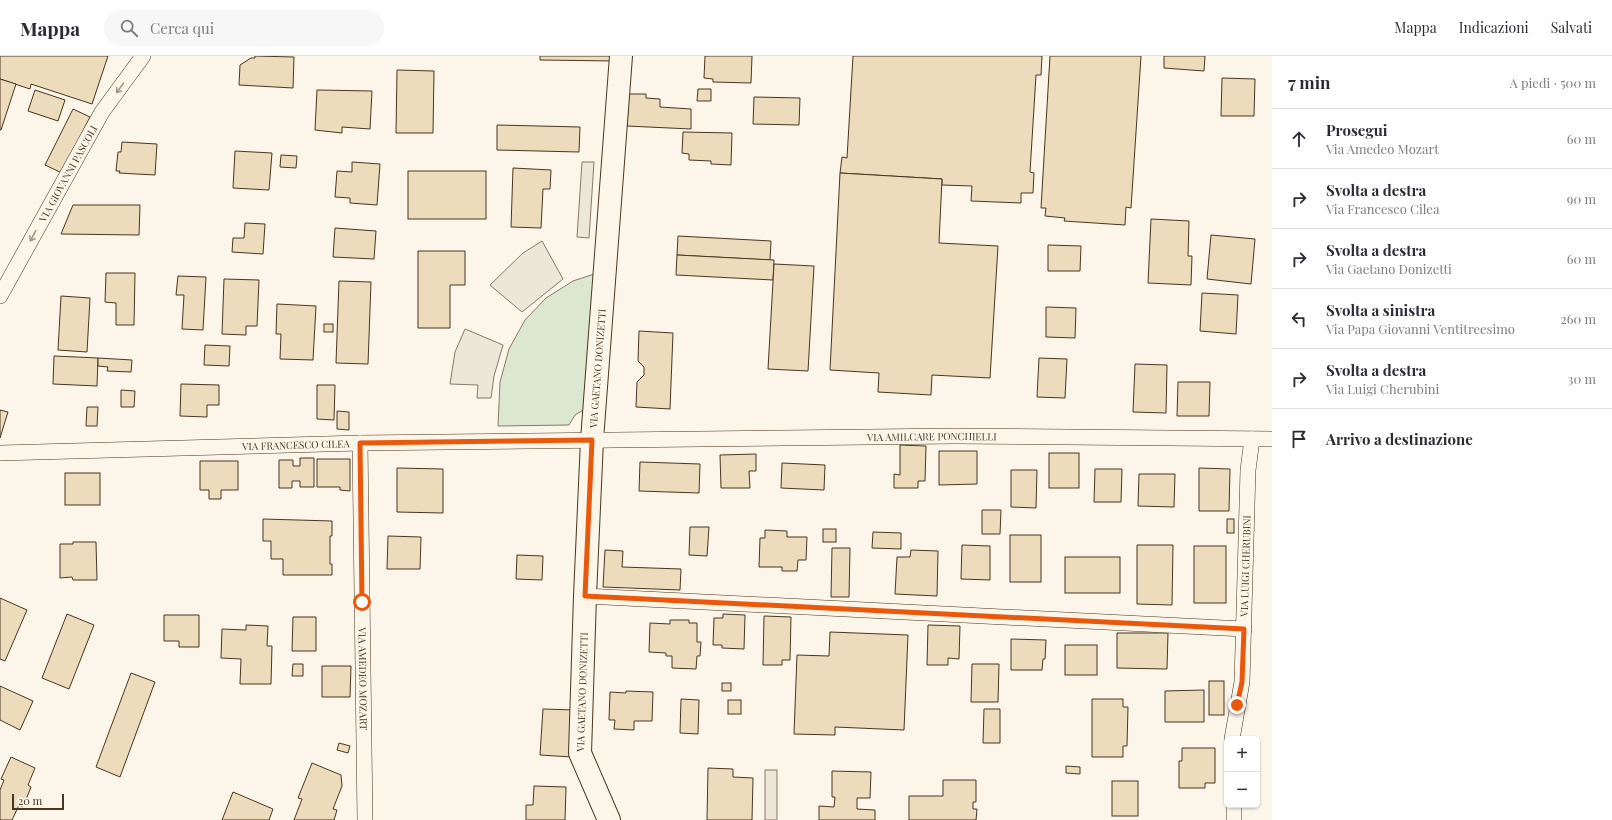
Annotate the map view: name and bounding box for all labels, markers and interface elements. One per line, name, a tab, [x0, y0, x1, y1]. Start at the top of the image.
search box	[104, 10, 384, 46]
text: Mappa	[20, 15, 80, 41]
icon: search	[118, 17, 140, 39]
text: Cerca qui	[150, 18, 214, 38]
text: Mappa	[1394, 18, 1437, 37]
text: Indicazioni	[1459, 18, 1529, 37]
text: Salvati	[1551, 18, 1592, 37]
text: 7 min	[1288, 71, 1331, 93]
text: A piedi · 500 m	[1510, 74, 1596, 91]
one-way arrow	[116, 82, 124, 93]
text: Prosegui	[1326, 120, 1388, 140]
street label: VIA GIOVANNI PASCOLI	[35, 123, 100, 225]
icon: ahead	[1288, 128, 1310, 150]
text: 60 m	[1567, 130, 1596, 147]
text: Via Amedeo Mozart	[1326, 140, 1439, 157]
text: Svolta a destra	[1326, 180, 1426, 200]
icon: right	[1288, 188, 1310, 210]
text: 90 m	[1567, 190, 1596, 207]
text: Via Francesco Cilea	[1326, 200, 1439, 217]
one-way arrow	[28, 229, 36, 241]
text: Svolta a destra	[1326, 240, 1426, 260]
icon: right	[1288, 248, 1310, 270]
text: 60 m	[1567, 250, 1596, 267]
text: Via Gaetano Donizetti	[1326, 260, 1452, 277]
text: Svolta a sinistra	[1326, 300, 1435, 320]
street label: VIA GAETANO DONIZETTI	[586, 308, 609, 430]
icon: left	[1288, 308, 1310, 330]
text: 260 m	[1560, 310, 1596, 327]
text: Via Papa Giovanni Ventitreesimo	[1326, 320, 1515, 337]
text: Svolta a destra	[1326, 360, 1426, 380]
icon: right	[1288, 368, 1310, 390]
text: 30 m	[1568, 370, 1596, 387]
text: Via Luigi Cherubini	[1326, 380, 1439, 397]
icon: arrive	[1288, 428, 1310, 450]
street label: VIA AMILCARE PONCHIELLI	[866, 429, 997, 444]
text: Arrivo a destinazione	[1326, 429, 1473, 449]
street label: VIA FRANCESCO CILEA	[241, 436, 351, 453]
street label: VIA LUIGI CHERUBINI	[1237, 515, 1254, 618]
route start	[353, 593, 371, 611]
street label: VIA AMEDEO MOZART	[355, 626, 371, 731]
street label: VIA GAETANO DONIZETTI	[573, 632, 591, 753]
route end	[1228, 696, 1246, 714]
map controls	[1224, 736, 1260, 808]
button: +	[1224, 736, 1260, 772]
button: −	[1224, 772, 1260, 808]
scale bar	[12, 792, 64, 811]
text: 20 m	[18, 793, 42, 808]

